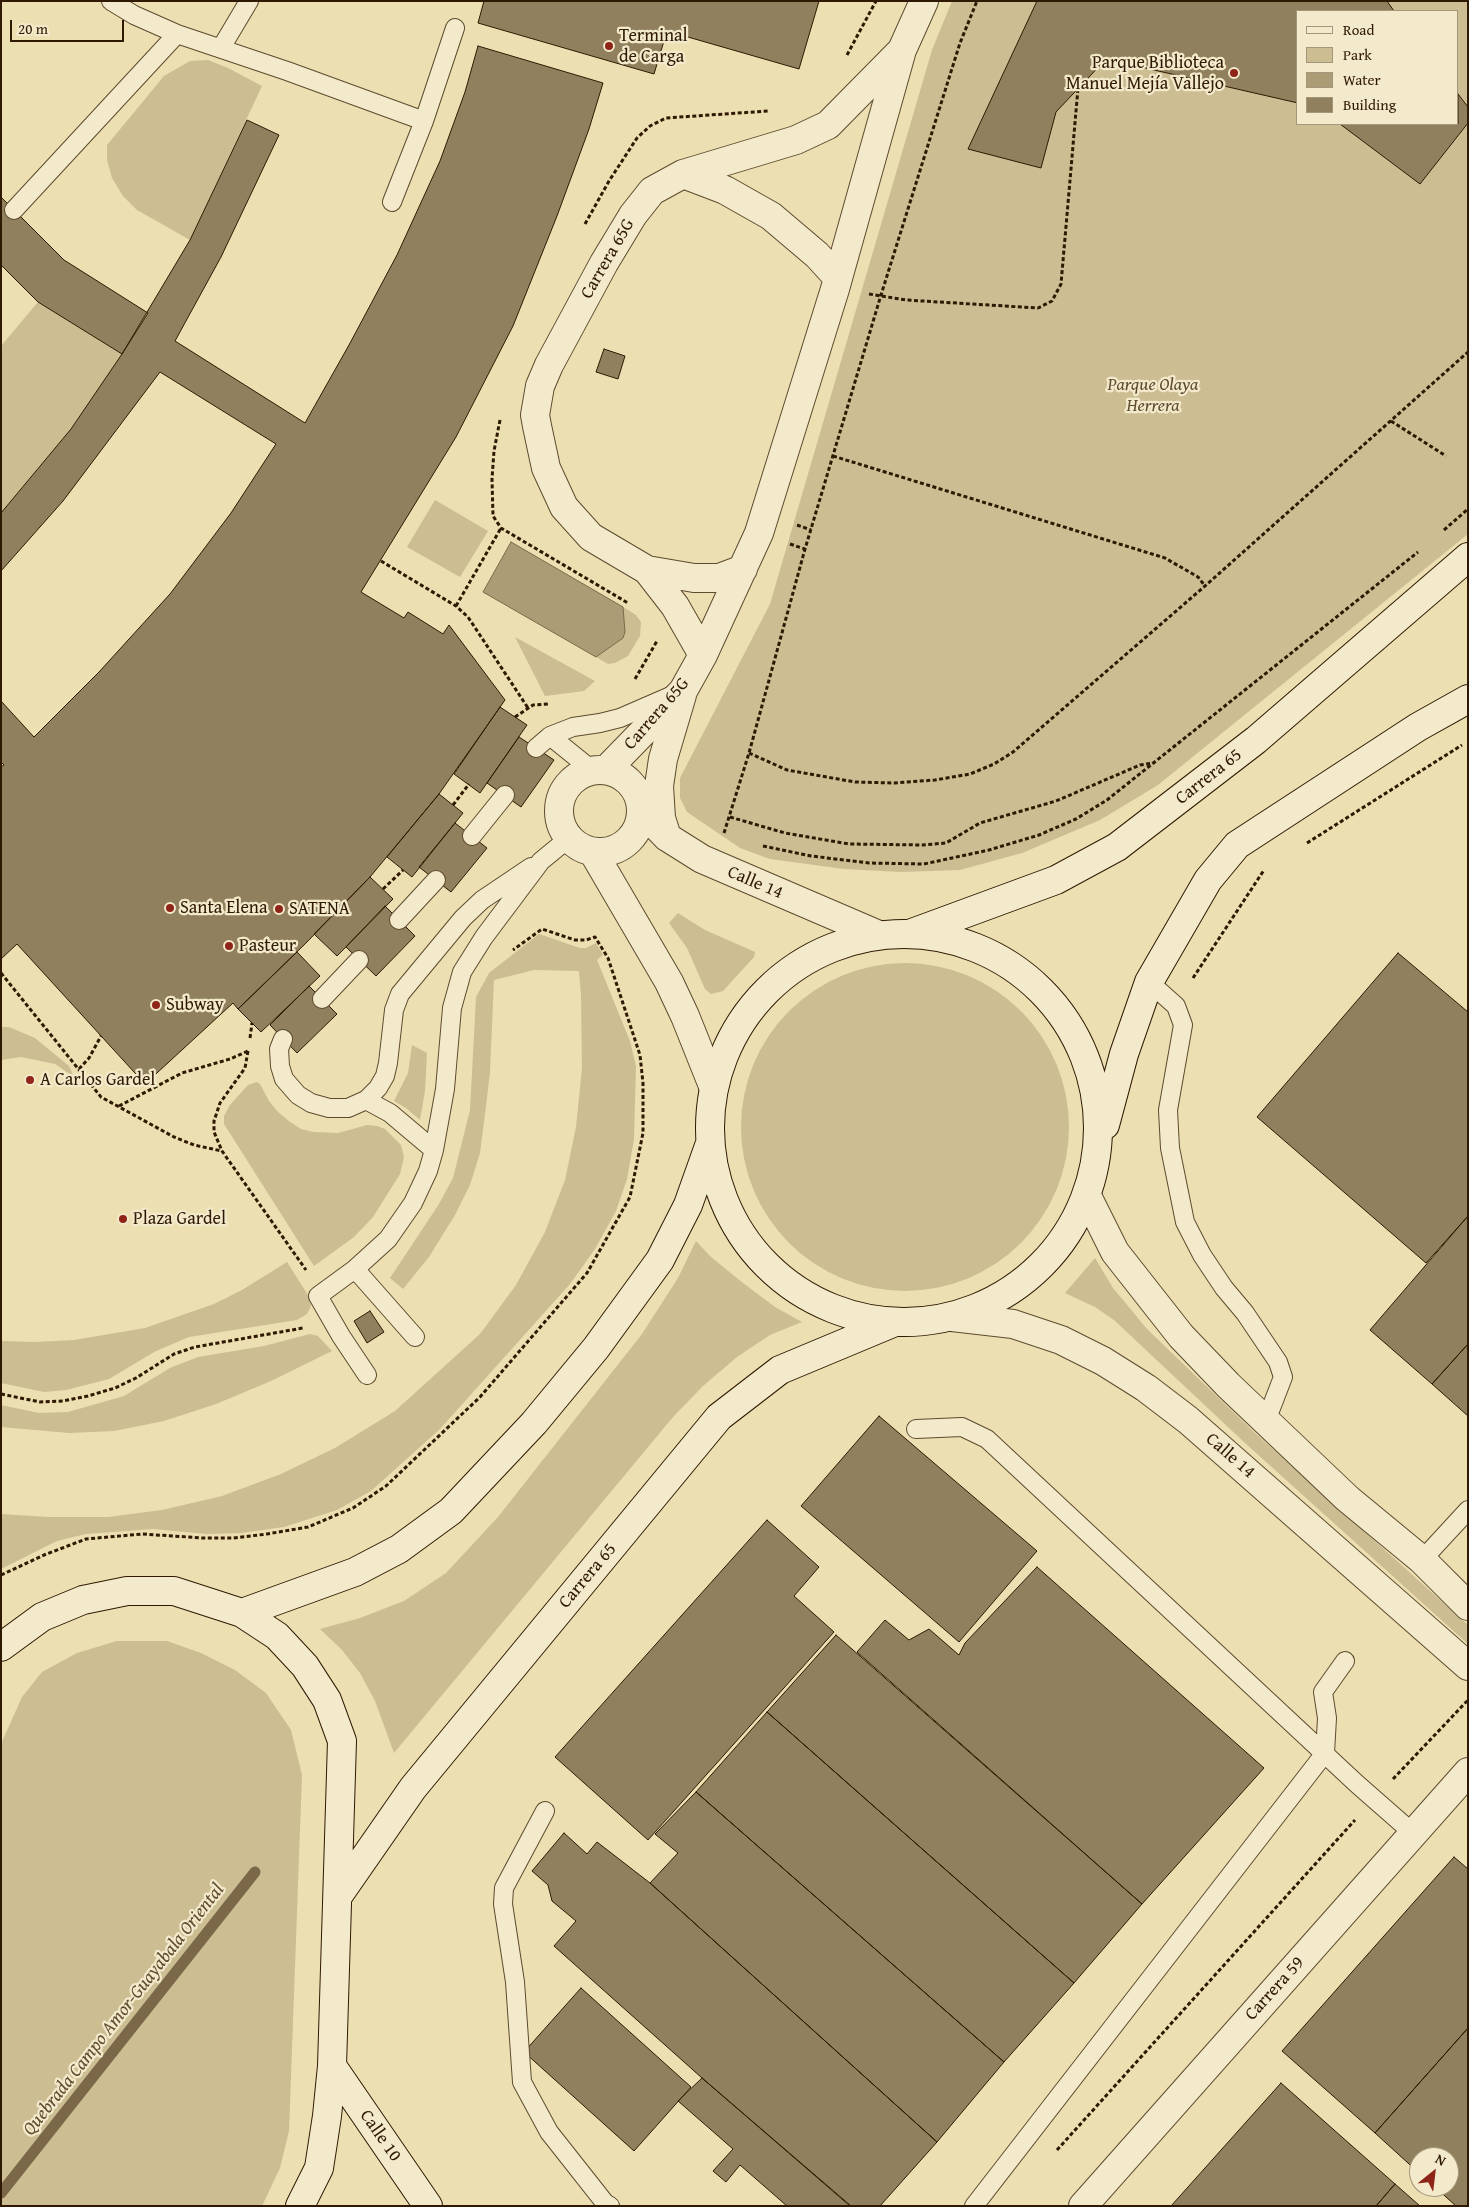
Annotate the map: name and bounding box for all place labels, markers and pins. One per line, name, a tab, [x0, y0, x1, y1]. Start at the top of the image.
place label: Terminal de Carga	[619, 25, 688, 68]
marker: Terminal de Carga	[603, 40, 615, 52]
place label: Parque Biblioteca Manuel Mejía Vallejo	[1066, 52, 1224, 94]
marker: Parque Biblioteca Manuel Mejía Vallejo	[1228, 67, 1240, 79]
place label: Santa Elena	[180, 897, 267, 919]
place label: SATENA	[289, 898, 350, 920]
marker: Santa Elena	[164, 902, 176, 914]
marker: SATENA	[273, 903, 285, 915]
place label: Pasteur	[239, 935, 296, 957]
marker: Pasteur	[223, 940, 235, 952]
place label: Subway	[166, 994, 224, 1016]
marker: Subway	[150, 999, 162, 1011]
place label: A Carlos Gardel	[40, 1069, 155, 1091]
marker: A Carlos Gardel	[24, 1074, 36, 1086]
place label: Plaza Gardel	[133, 1208, 226, 1230]
marker: Plaza Gardel	[117, 1213, 129, 1225]

